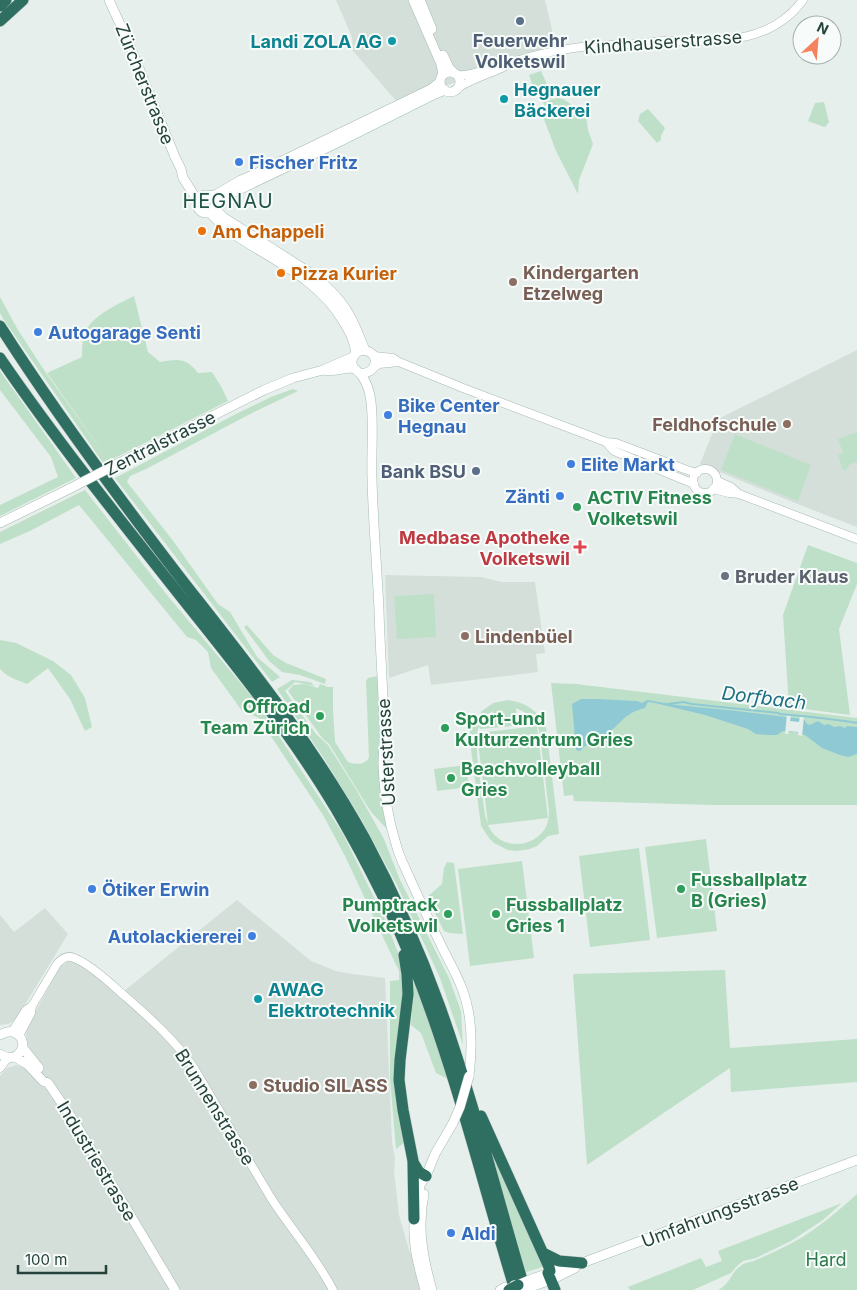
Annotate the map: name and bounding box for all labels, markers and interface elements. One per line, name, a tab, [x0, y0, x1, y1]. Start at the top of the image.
marker: Feuerwehr Volketswil	[514, 15, 526, 27]
north arrow	[792, 15, 842, 65]
text: N	[814, 18, 831, 38]
street label: Zürcherstrasse	[111, 21, 179, 147]
street label: Kindhauserstrasse	[583, 26, 743, 58]
place label: Feuerwehr Volketswil	[473, 30, 567, 72]
place label: Landi ZOLA AG	[250, 31, 382, 52]
marker: Landi ZOLA AG	[386, 35, 398, 47]
place label: Hegnauer Bäckerei	[514, 79, 600, 121]
marker: Hegnauer Bäckerei	[498, 93, 510, 105]
place label: Fischer Fritz	[249, 152, 358, 173]
marker: Fischer Fritz	[233, 156, 245, 168]
district label: HEGNAU	[182, 189, 274, 213]
place label: Am Chappeli	[212, 221, 324, 242]
marker: Am Chappeli	[196, 225, 208, 237]
place label: Kindergarten Etzelweg	[523, 262, 639, 304]
place label: Pizza Kurier	[291, 263, 397, 284]
marker: Pizza Kurier	[275, 267, 287, 279]
marker: Kindergarten Etzelweg	[507, 276, 519, 288]
place label: Autogarage Senti	[48, 322, 201, 343]
marker: Autogarage Senti	[32, 326, 44, 338]
place label: Bike Center Hegnau	[398, 395, 500, 437]
street label: Zentralstrasse	[101, 406, 219, 480]
marker: Bike Center Hegnau	[382, 409, 394, 421]
place label: Feldhofschule	[652, 414, 777, 435]
marker: Feldhofschule	[781, 418, 793, 430]
place label: Elite Markt	[581, 454, 675, 475]
marker: Elite Markt	[565, 458, 577, 470]
place label: Bank BSU	[381, 461, 466, 482]
marker: Bank BSU	[470, 465, 482, 477]
place label: Zänti	[505, 486, 550, 507]
place label: ACTIV Fitness Volketswil	[587, 487, 712, 529]
marker: Zänti	[554, 490, 566, 502]
marker: ACTIV Fitness Volketswil	[571, 501, 583, 513]
place label: Medbase Apotheke Volketswil	[399, 527, 570, 569]
marker: Medbase Apotheke Volketswil	[574, 541, 586, 553]
place label: Bruder Klaus	[735, 566, 849, 587]
marker: Bruder Klaus	[719, 570, 731, 582]
place label: Lindenbüel	[475, 626, 573, 647]
marker: Lindenbüel	[459, 630, 471, 642]
water label: Dorfbach	[720, 681, 808, 715]
place label: Offroad Team Zürich	[200, 696, 310, 738]
street label: Usterstrasse	[373, 698, 399, 806]
place label: Sport-und Kulturzentrum Gries	[455, 708, 633, 750]
marker: Offroad Team Zürich	[314, 710, 326, 722]
marker: Sport-und Kulturzentrum Gries	[439, 722, 451, 734]
place label: Beachvolleyball Gries	[461, 758, 600, 800]
marker: Beachvolleyball Gries	[445, 772, 457, 784]
place label: Fussballplatz B (Gries)	[691, 869, 808, 911]
place label: Ötiker Erwin	[102, 879, 210, 900]
marker: Ötiker Erwin	[86, 883, 98, 895]
marker: Fussballplatz B (Gries)	[675, 883, 687, 895]
place label: Pumptrack Volketswil	[342, 894, 439, 936]
place label: Fussballplatz Gries 1	[506, 894, 623, 936]
marker: Pumptrack Volketswil	[442, 908, 454, 920]
marker: Fussballplatz Gries 1	[490, 908, 502, 920]
place label: Autolackiererei	[108, 926, 242, 947]
marker: Autolackiererei	[246, 930, 258, 942]
place label: AWAG Elektrotechnik	[268, 979, 396, 1021]
marker: AWAG Elektrotechnik	[252, 993, 264, 1005]
street label: Brunnenstrasse	[171, 1045, 259, 1169]
place label: Studio SILASS	[263, 1075, 388, 1096]
marker: Studio SILASS	[247, 1079, 259, 1091]
street label: Industriestrasse	[53, 1097, 141, 1225]
street label: Umfahrungsstrasse	[638, 1172, 802, 1252]
place label: Aldi	[461, 1223, 496, 1244]
marker: Aldi	[445, 1227, 457, 1239]
scale bar	[18, 1242, 105, 1274]
park label: Hard	[806, 1249, 846, 1270]
text: 100 m	[25, 1250, 67, 1269]

